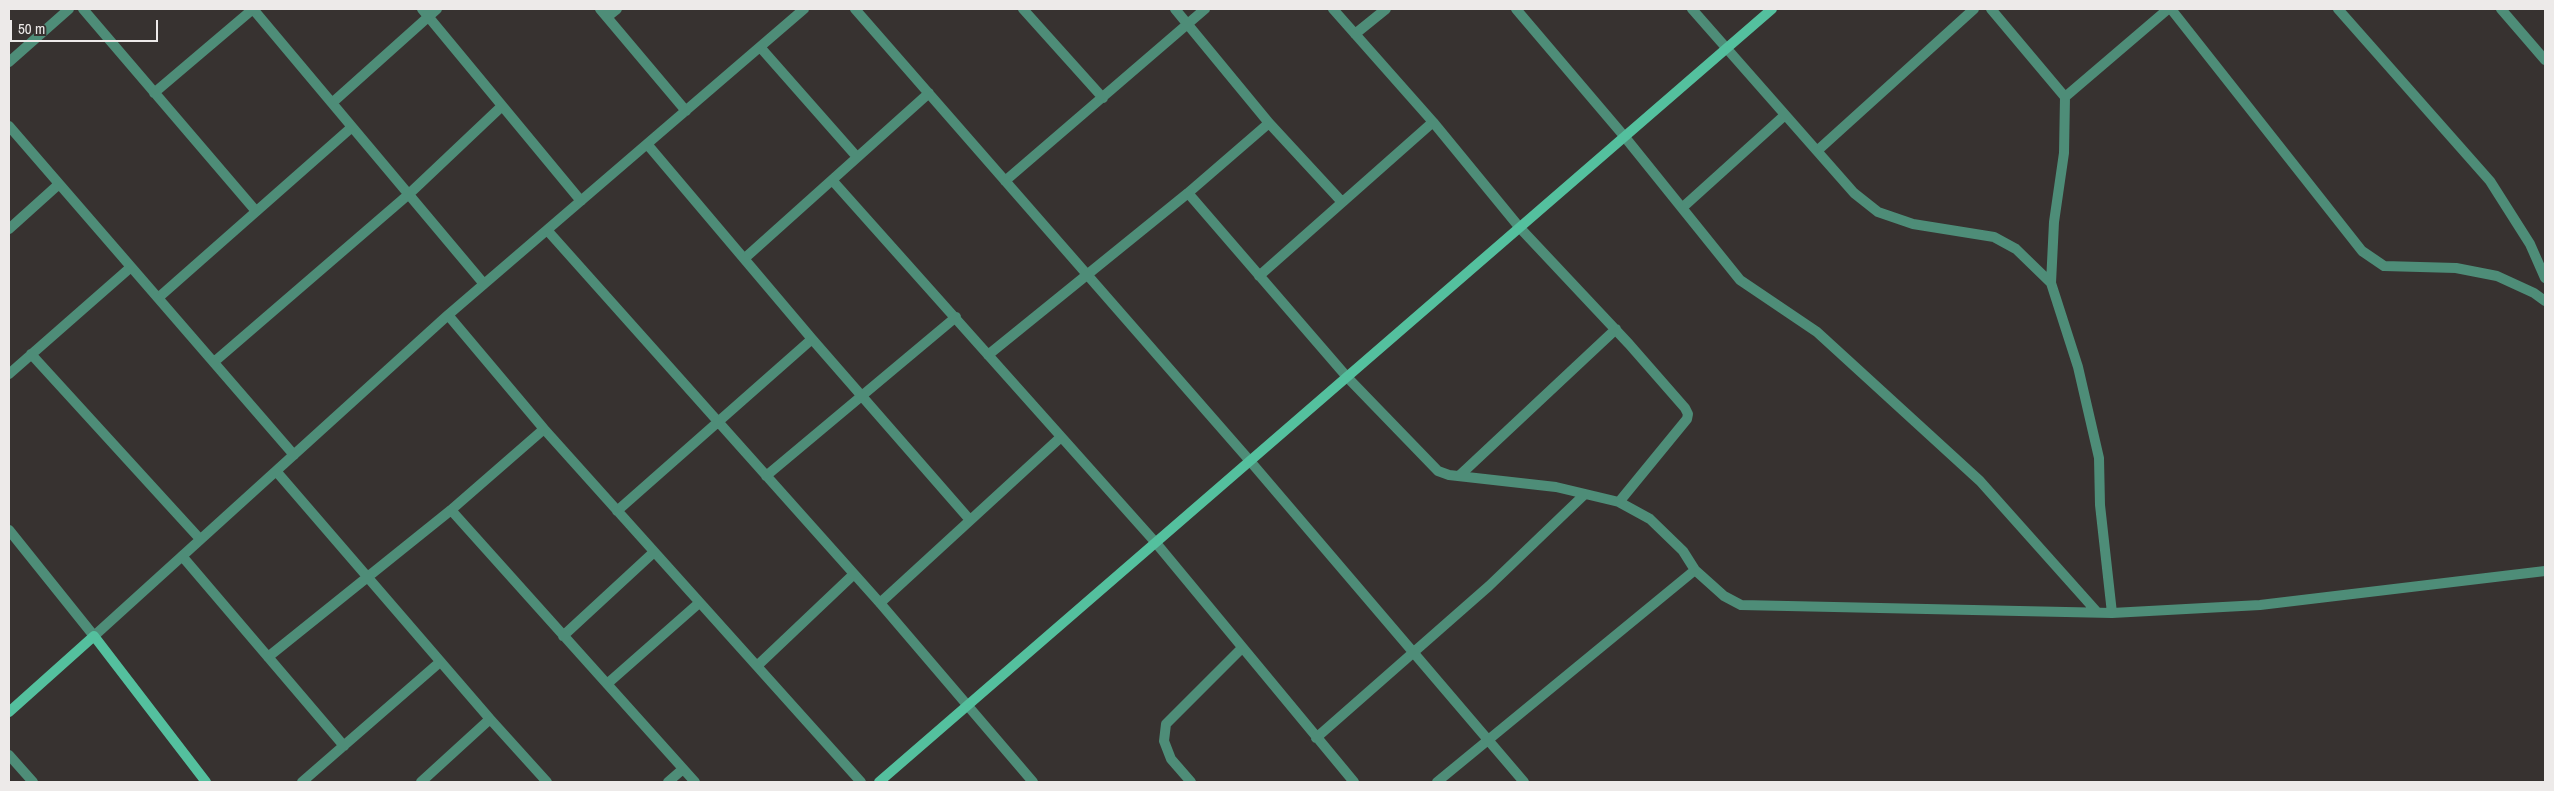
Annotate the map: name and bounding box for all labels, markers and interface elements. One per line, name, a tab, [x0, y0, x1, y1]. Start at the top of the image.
scale bar	[12, 10, 160, 42]
text: 50 m	[18, 18, 45, 39]

